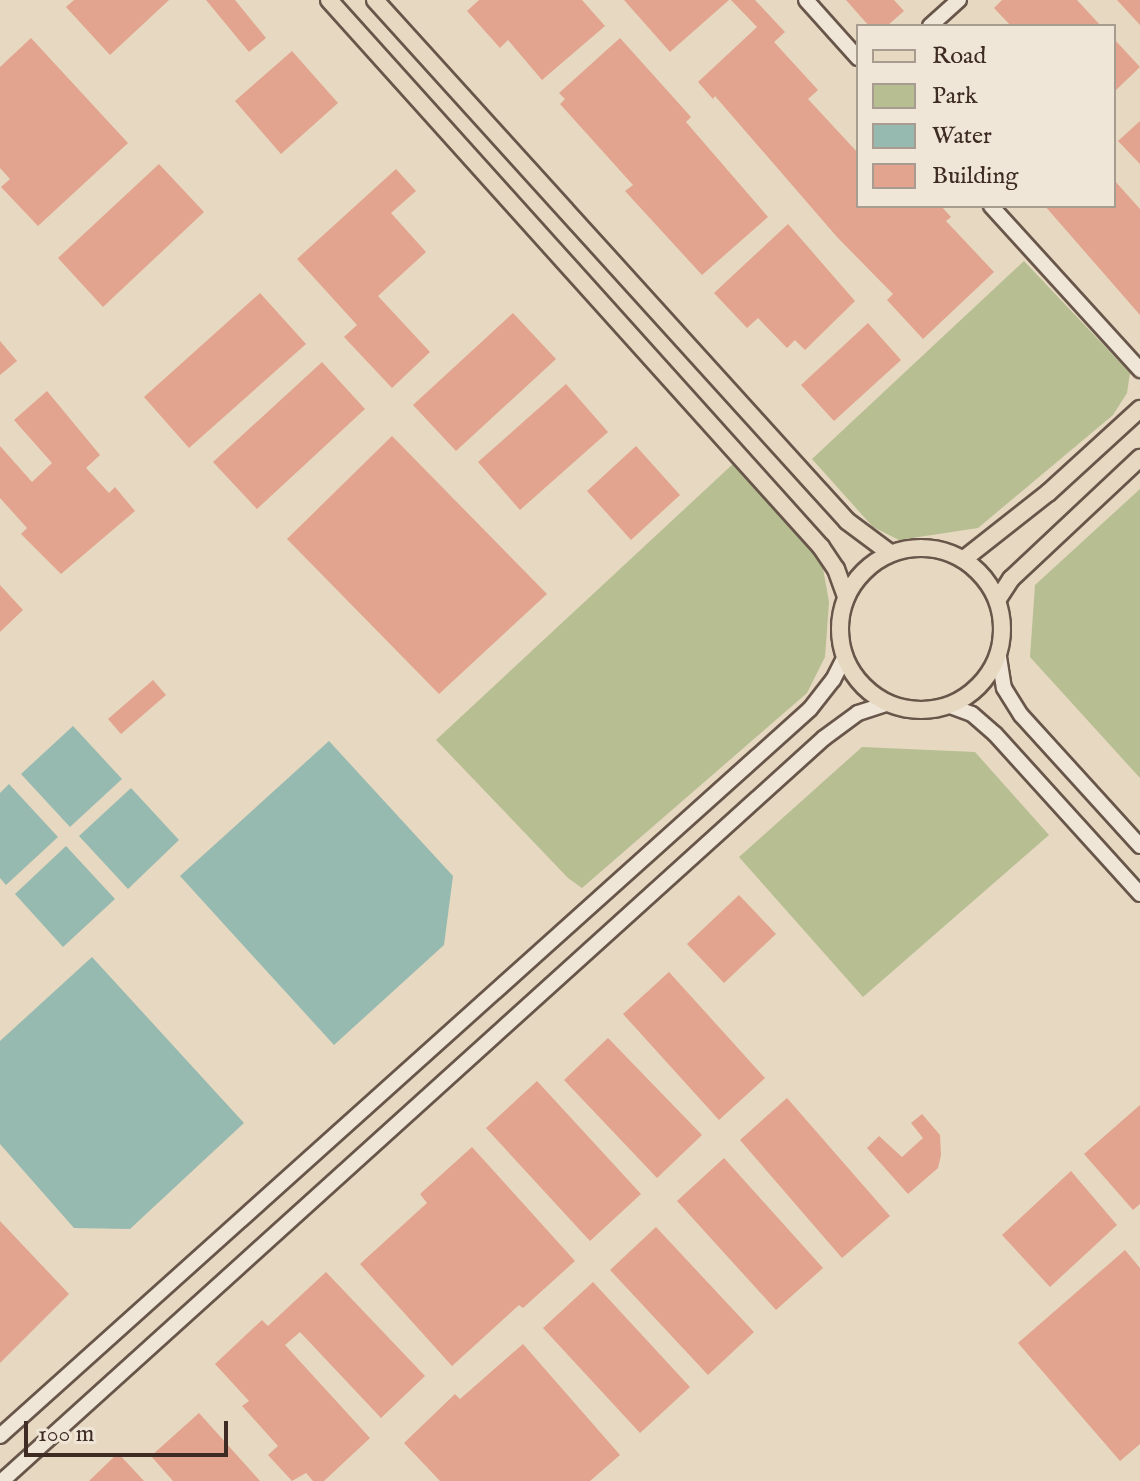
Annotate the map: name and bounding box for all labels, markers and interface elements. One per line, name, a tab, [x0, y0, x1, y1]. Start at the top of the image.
legend	[856, 24, 1116, 208]
text: Road	[932, 41, 986, 72]
text: Park	[932, 81, 978, 112]
text: Water	[932, 121, 992, 152]
text: Building	[932, 161, 1018, 192]
scale bar	[28, 1405, 232, 1455]
text: 100 m	[38, 1419, 94, 1450]

